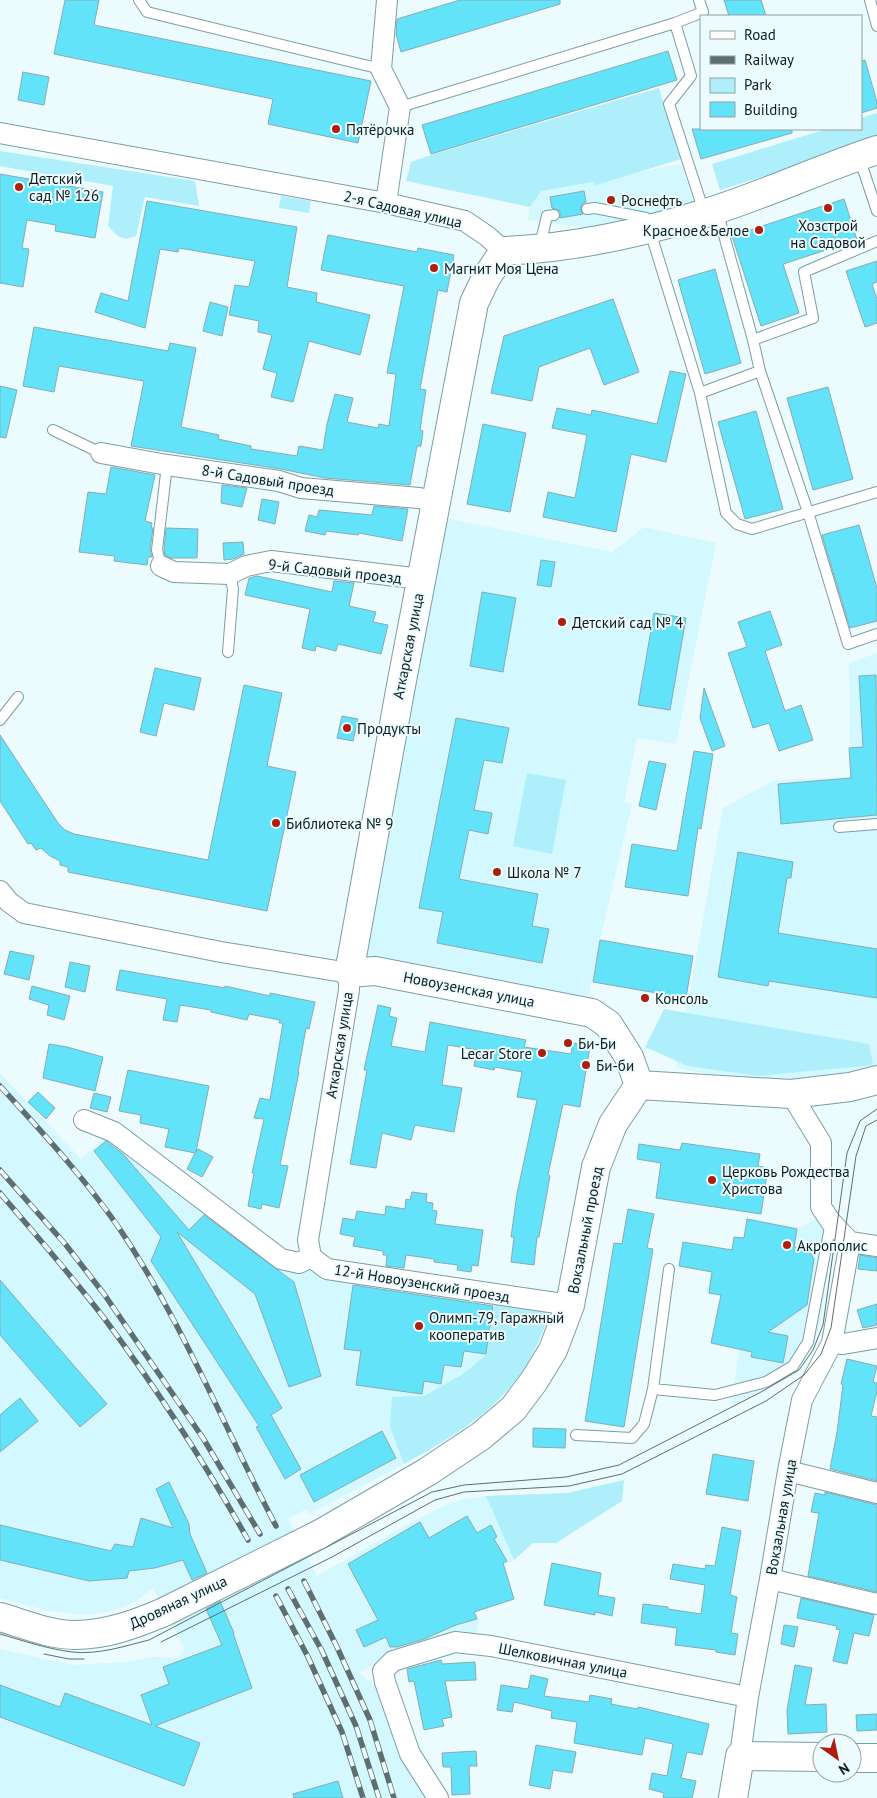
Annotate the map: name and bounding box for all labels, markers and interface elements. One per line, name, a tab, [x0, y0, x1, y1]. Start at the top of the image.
legend	[700, 15, 862, 130]
text: Road	[744, 25, 776, 44]
text: Railway	[744, 50, 794, 69]
text: Park	[744, 75, 772, 94]
text: Building	[744, 100, 798, 119]
place label: Пятёрочка	[346, 120, 414, 139]
marker: Пятёрочка	[330, 123, 342, 135]
place label: Детский сад № 126	[29, 169, 99, 205]
marker: Детский сад № 126	[13, 181, 25, 193]
street label: 2-я Садовая улица	[342, 186, 464, 232]
place label: Роснефть	[621, 191, 682, 210]
marker: Роснефть	[605, 194, 617, 206]
marker: Хозстрой на Садовой	[822, 202, 834, 214]
place label: Хозстрой на Садовой	[790, 216, 866, 252]
place label: Красное&Белое	[643, 221, 749, 240]
marker: Красное&Белое	[753, 224, 765, 236]
place label: Магнит Моя Цена	[444, 259, 559, 278]
marker: Магнит Моя Цена	[428, 262, 440, 274]
street label: 8-й Садовый проезд	[200, 460, 336, 500]
street label: 9-й Садовый проезд	[267, 555, 403, 587]
street label: Аткарская улица	[388, 591, 428, 701]
place label: Детский сад № 4	[572, 613, 683, 632]
marker: Детский сад № 4	[556, 616, 568, 628]
place label: Продукты	[357, 719, 421, 738]
marker: Продукты	[341, 722, 353, 734]
place label: Библиотека № 9	[286, 814, 393, 833]
marker: Библиотека № 9	[270, 817, 282, 829]
place label: Школа № 7	[507, 863, 582, 882]
marker: Школа № 7	[491, 866, 503, 878]
street label: Новоузенская улица	[402, 967, 536, 1011]
place label: Консоль	[655, 989, 708, 1008]
street label: Аткарская улица	[321, 990, 357, 1100]
marker: Консоль	[639, 992, 651, 1004]
place label: Би-Би	[578, 1034, 616, 1053]
marker: Би-Би	[562, 1037, 574, 1049]
place label: Lecar Store	[461, 1044, 532, 1063]
marker: Lecar Store	[536, 1047, 548, 1059]
place label: Би-би	[596, 1056, 634, 1075]
marker: Би-би	[580, 1059, 592, 1071]
place label: Церковь Рождества Христова	[722, 1162, 850, 1198]
street label: Вокзальный проезд	[563, 1165, 607, 1295]
marker: Церковь Рождества Христова	[706, 1174, 718, 1186]
place label: Акрополис	[797, 1236, 868, 1255]
marker: Акрополис	[781, 1239, 793, 1251]
street label: 12-й Новоузенский проезд	[333, 1260, 511, 1306]
place label: Олимп-79, Гаражный кооператив	[429, 1308, 564, 1344]
marker: Олимп-79, Гаражный кооператив	[413, 1320, 425, 1332]
street label: Вокзальная улица	[761, 1458, 801, 1576]
street label: Дровяная улица	[126, 1571, 230, 1633]
street label: Шелковичная улица	[497, 1638, 629, 1682]
north arrow	[812, 1733, 862, 1783]
text: N	[835, 1759, 853, 1779]

